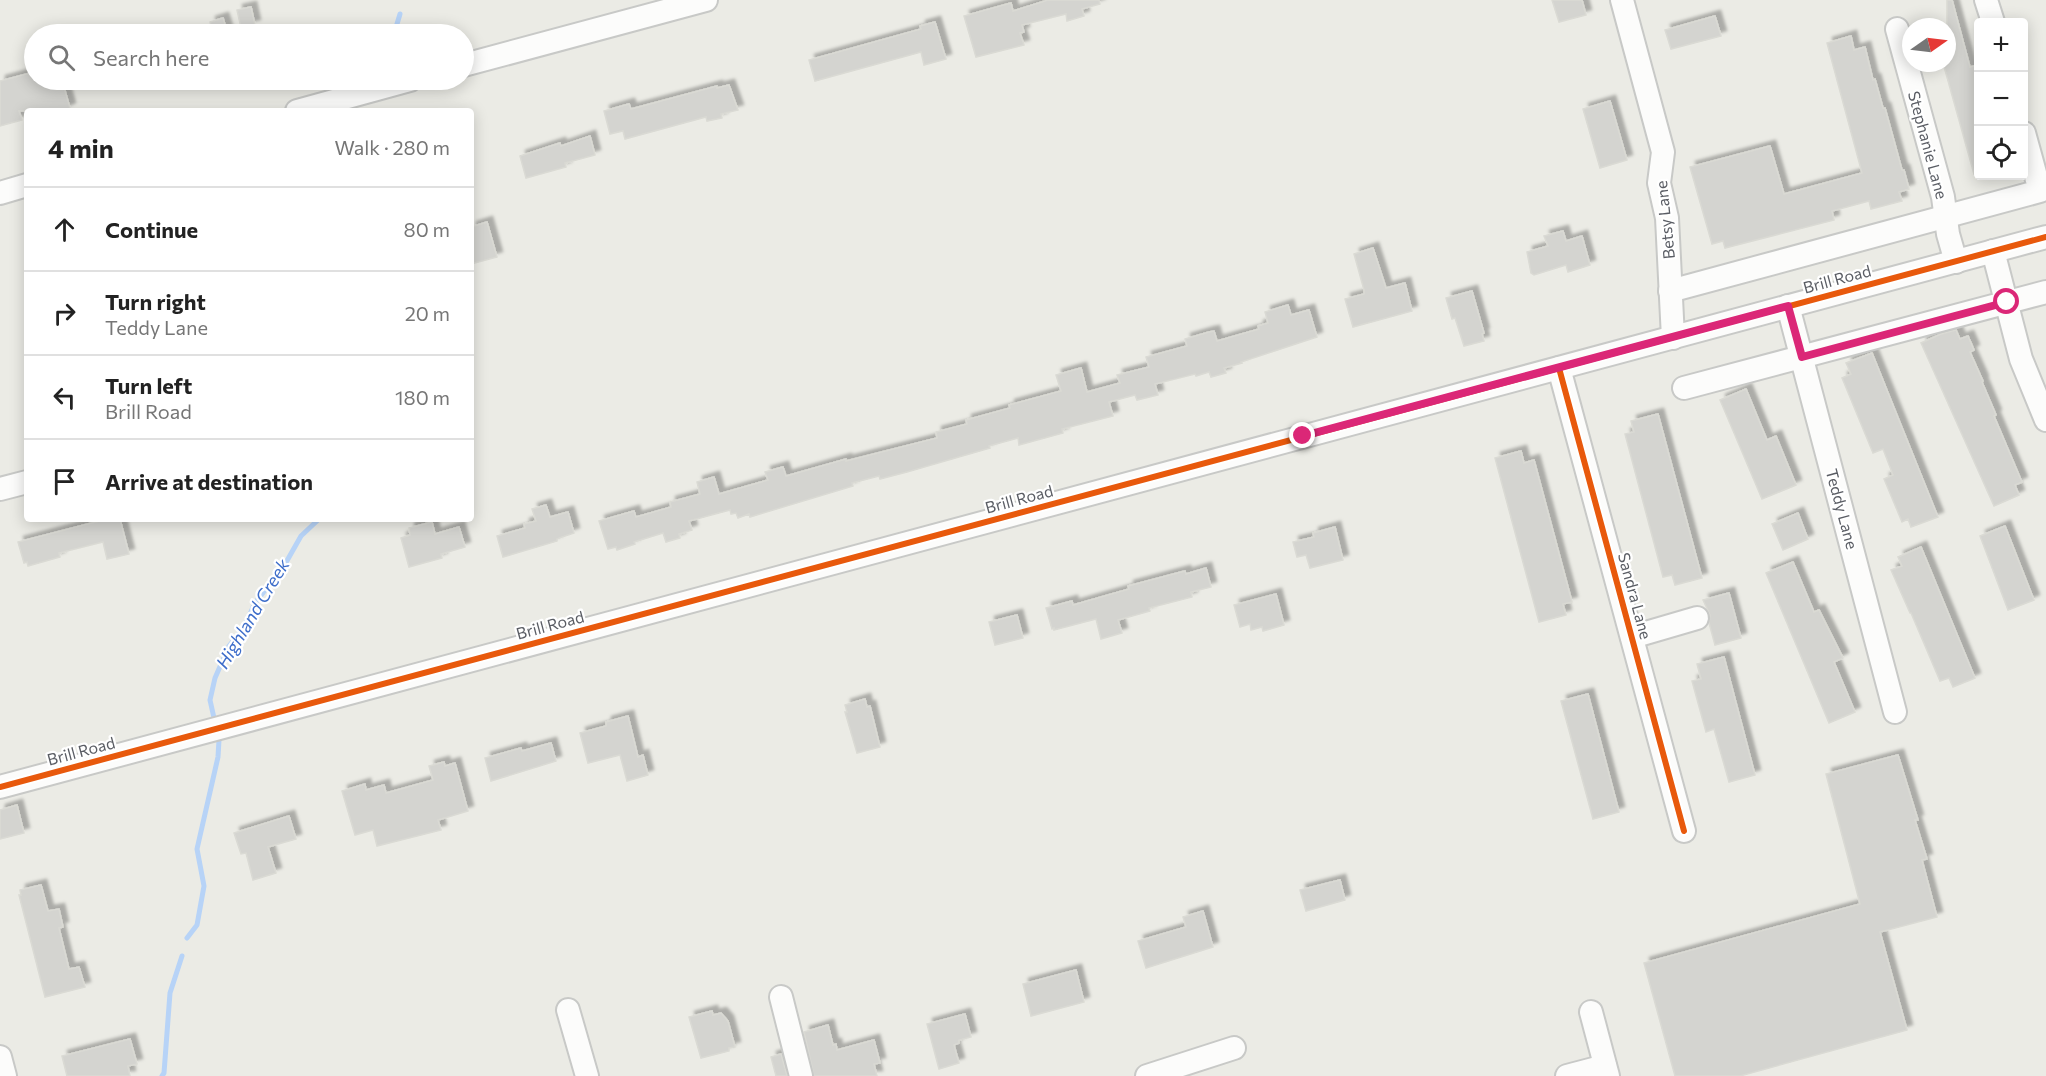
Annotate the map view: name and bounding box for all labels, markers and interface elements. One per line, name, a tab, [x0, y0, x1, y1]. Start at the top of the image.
north arrow	[1902, 18, 1956, 72]
map controls	[1974, 18, 2028, 180]
button: +	[1974, 18, 2028, 72]
search box	[24, 24, 474, 90]
icon: search	[45, 41, 78, 74]
text: Search here	[93, 44, 209, 71]
button: −	[1974, 72, 2028, 126]
street label: Stephanie Lane	[1905, 89, 1952, 201]
button: locate	[1974, 126, 2028, 180]
text: 4 min	[48, 132, 114, 163]
text: Walk · 280 m	[334, 135, 450, 159]
street label: Betsy Lane	[1651, 180, 1678, 260]
icon: ahead	[48, 213, 81, 246]
text: Continue	[105, 216, 198, 243]
text: 80 m	[404, 217, 450, 241]
street label: Brill Road	[1801, 260, 1873, 297]
text: Turn right	[105, 288, 206, 315]
route start	[1993, 288, 2019, 314]
icon: right	[48, 297, 81, 330]
text: 20 m	[405, 301, 450, 325]
text: Teddy Lane	[105, 315, 208, 339]
text: Turn left	[105, 372, 192, 399]
icon: left	[48, 381, 81, 414]
text: 180 m	[395, 385, 450, 409]
text: Brill Road	[105, 399, 192, 423]
route end	[1289, 422, 1315, 448]
icon: arrive	[48, 465, 81, 498]
street label: Teddy Lane	[1823, 467, 1862, 551]
text: Arrive at destination	[105, 468, 313, 495]
street label: Brill Road	[983, 480, 1055, 517]
street label: Sandra Lane	[1615, 550, 1656, 641]
water label: Highland Creek	[211, 553, 294, 672]
street label: Brill Road	[514, 606, 586, 643]
street label: Brill Road	[45, 732, 117, 769]

